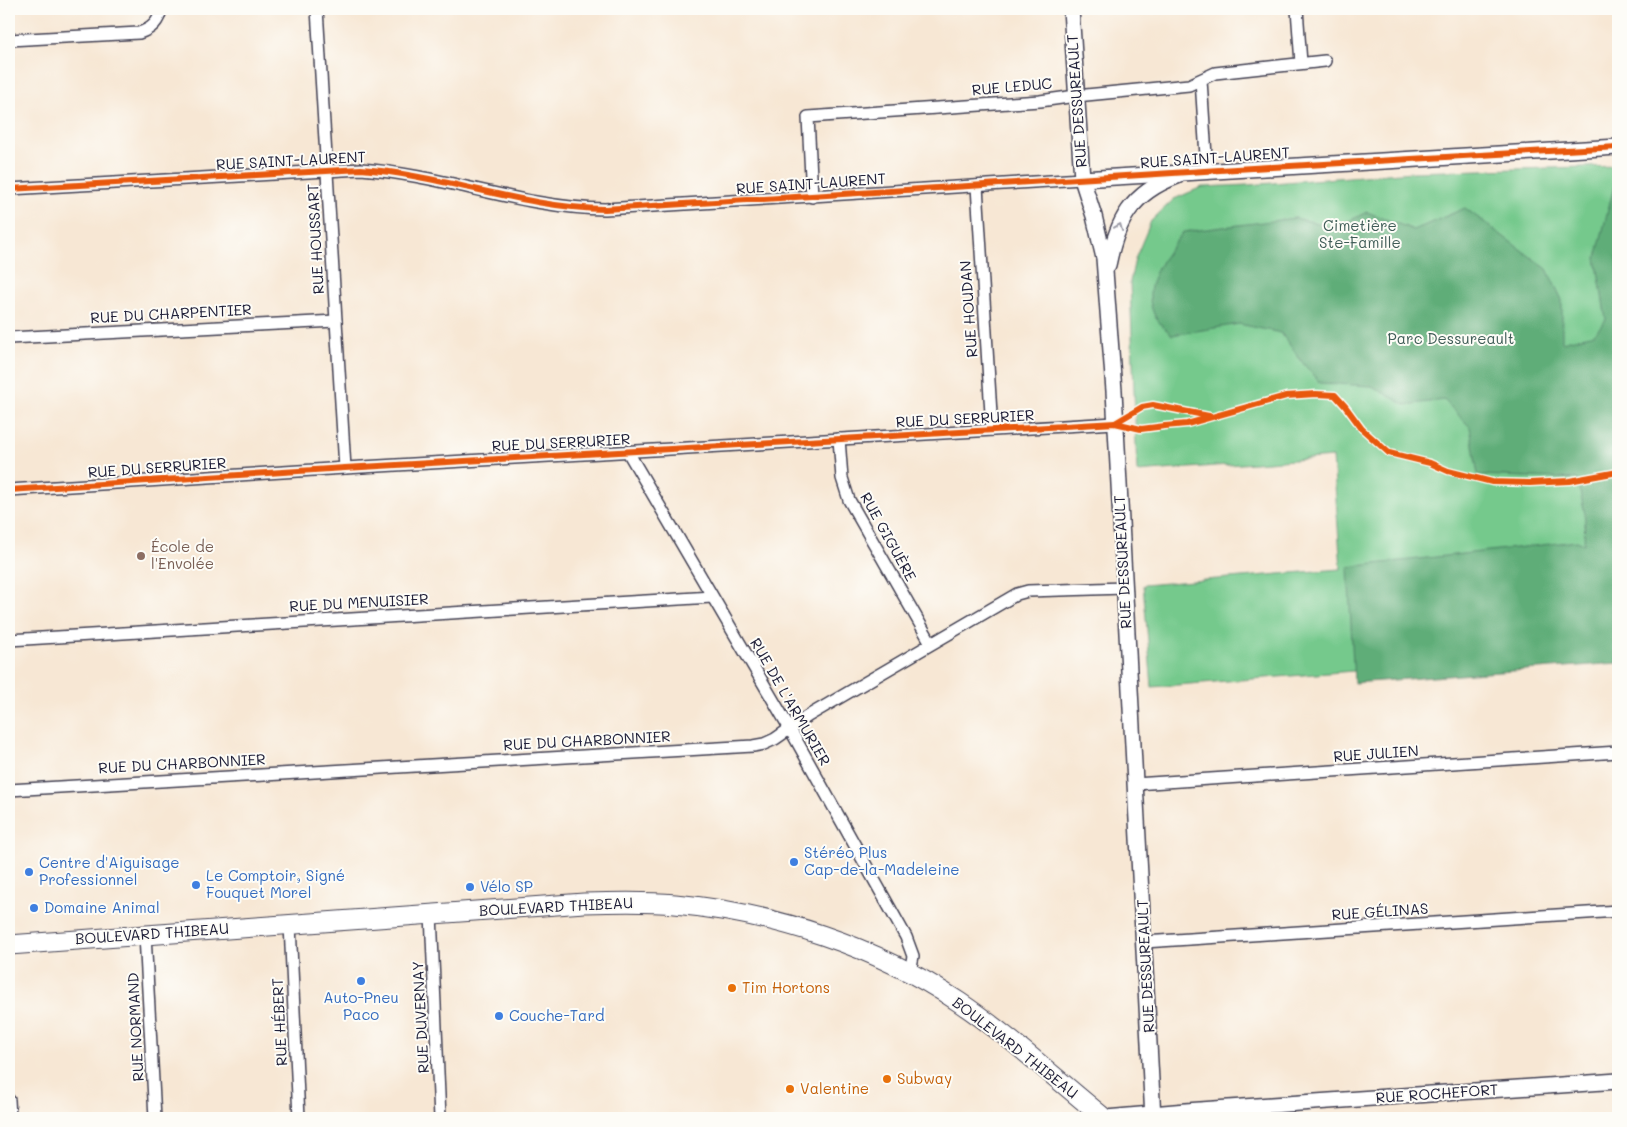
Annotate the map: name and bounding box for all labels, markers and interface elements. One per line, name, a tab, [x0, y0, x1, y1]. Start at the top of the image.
street label: RUE DESSUREAULT	[1061, 34, 1091, 168]
street label: RUE LEDUC	[971, 73, 1053, 99]
street label: RUE SAINT-LAURENT	[1139, 142, 1290, 172]
street label: RUE SAINT-LAURENT	[215, 146, 366, 174]
street label: RUE SAINT-LAURENT	[735, 168, 886, 198]
street label: RUE HOUSSART	[302, 183, 328, 295]
park label: Cimetière Ste-Famille	[1319, 215, 1401, 252]
one-way arrow	[1113, 223, 1123, 232]
street label: RUE HOUDAN	[955, 260, 981, 358]
street label: RUE DU CHARPENTIER	[90, 299, 252, 327]
park label: Parc Dessureault	[1388, 328, 1514, 348]
street label: RUE DU SERRURIER	[895, 404, 1035, 432]
street label: RUE DU SERRURIER	[491, 428, 631, 456]
street label: RUE DU SERRURIER	[87, 452, 227, 482]
street label: RUE GIGUÈRE	[856, 489, 922, 585]
street label: RUE DESSUREAULT	[1109, 495, 1135, 629]
place label: École de l'Envolée	[151, 536, 214, 573]
marker: École de l'Envolée	[135, 550, 147, 562]
street label: RUE DU MENUISIER	[289, 588, 429, 616]
street label: RUE DE L'ARMURIER	[746, 634, 836, 769]
street label: RUE DU CHARBONNIER	[503, 726, 671, 754]
street label: RUE JULIEN	[1333, 740, 1419, 766]
street label: RUE DU CHARBONNIER	[98, 749, 266, 777]
place label: Stéréo Plus Cap-de-la-Madeleine	[804, 842, 960, 879]
place label: Centre d'Aiguisage Professionnel	[39, 852, 179, 889]
marker: Stéréo Plus Cap-de-la-Madeleine	[788, 856, 800, 868]
place label: Le Comptoir, Signé Fouquet Morel	[206, 865, 345, 902]
marker: Centre d'Aiguisage Professionnel	[23, 866, 35, 878]
place label: Vélo SP	[480, 876, 533, 896]
marker: Le Comptoir, Signé Fouquet Morel	[190, 879, 202, 891]
marker: Vélo SP	[464, 881, 476, 893]
street label: BOULEVARD THIBEAU	[478, 892, 633, 920]
place label: Domaine Animal	[44, 897, 160, 917]
street label: RUE GÉLINAS	[1331, 898, 1429, 924]
street label: RUE DESSUREAULT	[1132, 899, 1158, 1033]
marker: Domaine Animal	[28, 902, 40, 914]
street label: BOULEVARD THIBEAU	[74, 918, 229, 948]
street label: RUE DUVERNAY	[407, 960, 433, 1074]
street label: RUE NORMAND	[122, 972, 148, 1082]
marker: Auto-Pneu Paco	[355, 975, 367, 987]
street label: RUE HÉBERT	[267, 977, 291, 1067]
place label: Tim Hortons	[742, 977, 830, 997]
marker: Tim Hortons	[726, 982, 738, 994]
place label: Auto-Pneu Paco	[323, 987, 399, 1024]
street label: BOULEVARD THIBEAU	[949, 992, 1082, 1103]
place label: Couche-Tard	[509, 1005, 604, 1025]
marker: Couche-Tard	[493, 1010, 505, 1022]
place label: Subway	[897, 1068, 952, 1088]
marker: Subway	[881, 1073, 893, 1085]
place label: Valentine	[800, 1078, 869, 1098]
street label: RUE ROCHEFORT	[1375, 1079, 1499, 1107]
marker: Valentine	[784, 1083, 796, 1095]

